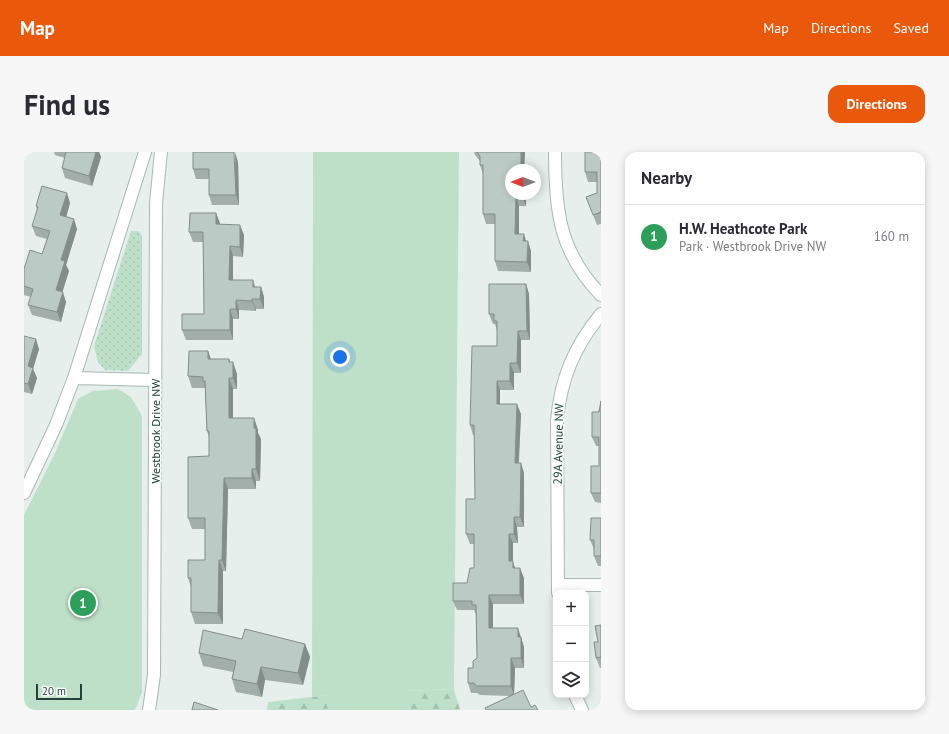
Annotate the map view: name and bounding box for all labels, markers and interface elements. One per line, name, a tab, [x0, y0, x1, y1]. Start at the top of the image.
text: Map	[20, 16, 55, 40]
text: Map	[763, 19, 789, 37]
text: Directions	[811, 19, 871, 37]
text: Saved	[893, 19, 929, 37]
button: Directions	[828, 85, 925, 123]
text: Find us	[24, 86, 110, 123]
north arrow	[505, 164, 541, 200]
text: Nearby	[641, 167, 692, 189]
text: H.W. Heathcote Park	[679, 219, 807, 238]
text: 1	[650, 228, 658, 245]
text: 160 m	[874, 228, 909, 245]
text: Park · Westbrook Drive NW	[679, 238, 826, 255]
your location	[330, 347, 350, 367]
street label: Westbrook Drive NW	[148, 379, 163, 483]
street label: 29A Avenue NW	[550, 403, 566, 485]
pin: 1	[70, 588, 96, 618]
map controls	[553, 590, 589, 698]
button: +	[553, 590, 589, 626]
button: −	[553, 626, 589, 662]
button: layers	[553, 662, 589, 698]
scale bar	[36, 682, 82, 701]
text: 20 m	[42, 684, 66, 698]

